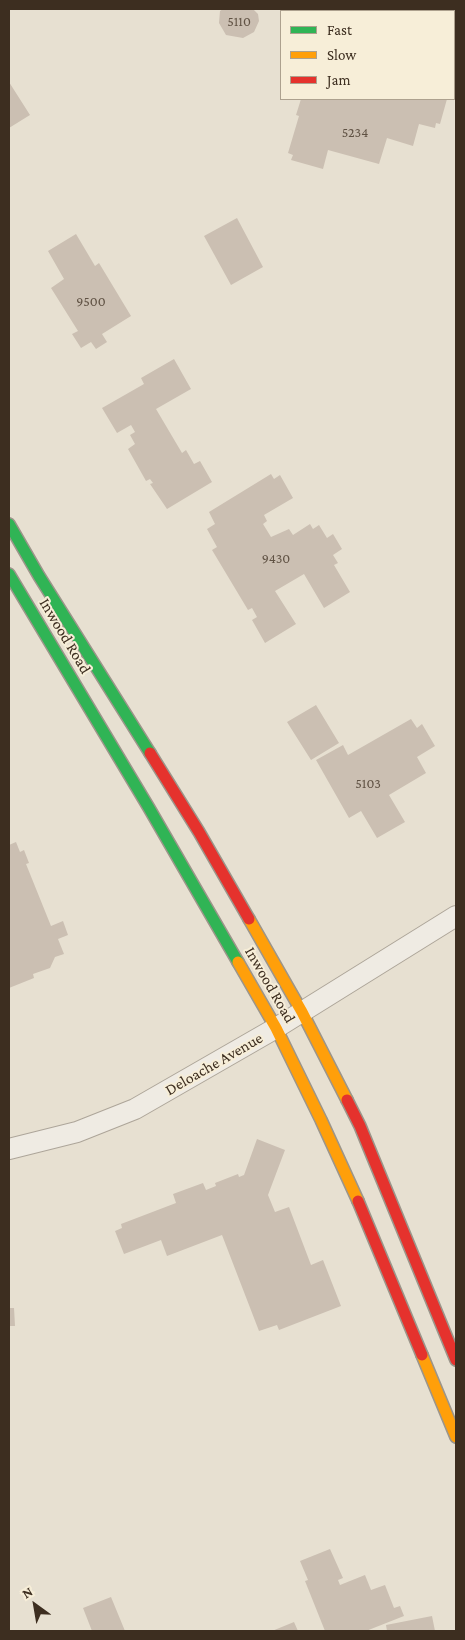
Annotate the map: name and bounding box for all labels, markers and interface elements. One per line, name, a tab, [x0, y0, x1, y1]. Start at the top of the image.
legend	[280, 10, 455, 100]
house number: 5110	[227, 14, 251, 30]
text: Fast	[327, 22, 352, 38]
text: Slow	[327, 47, 356, 63]
text: Jam	[327, 72, 350, 88]
house number: 5234	[342, 125, 368, 141]
house number: 9500	[76, 294, 106, 310]
house number: 9430	[262, 551, 290, 567]
street label: Inwood Road	[35, 595, 95, 677]
house number: 5103	[355, 776, 381, 792]
street label: Inwood Road	[240, 943, 300, 1027]
street label: Deloache Avenue	[162, 1028, 266, 1100]
north arrow	[10, 1580, 60, 1630]
text: N	[19, 1583, 35, 1602]

